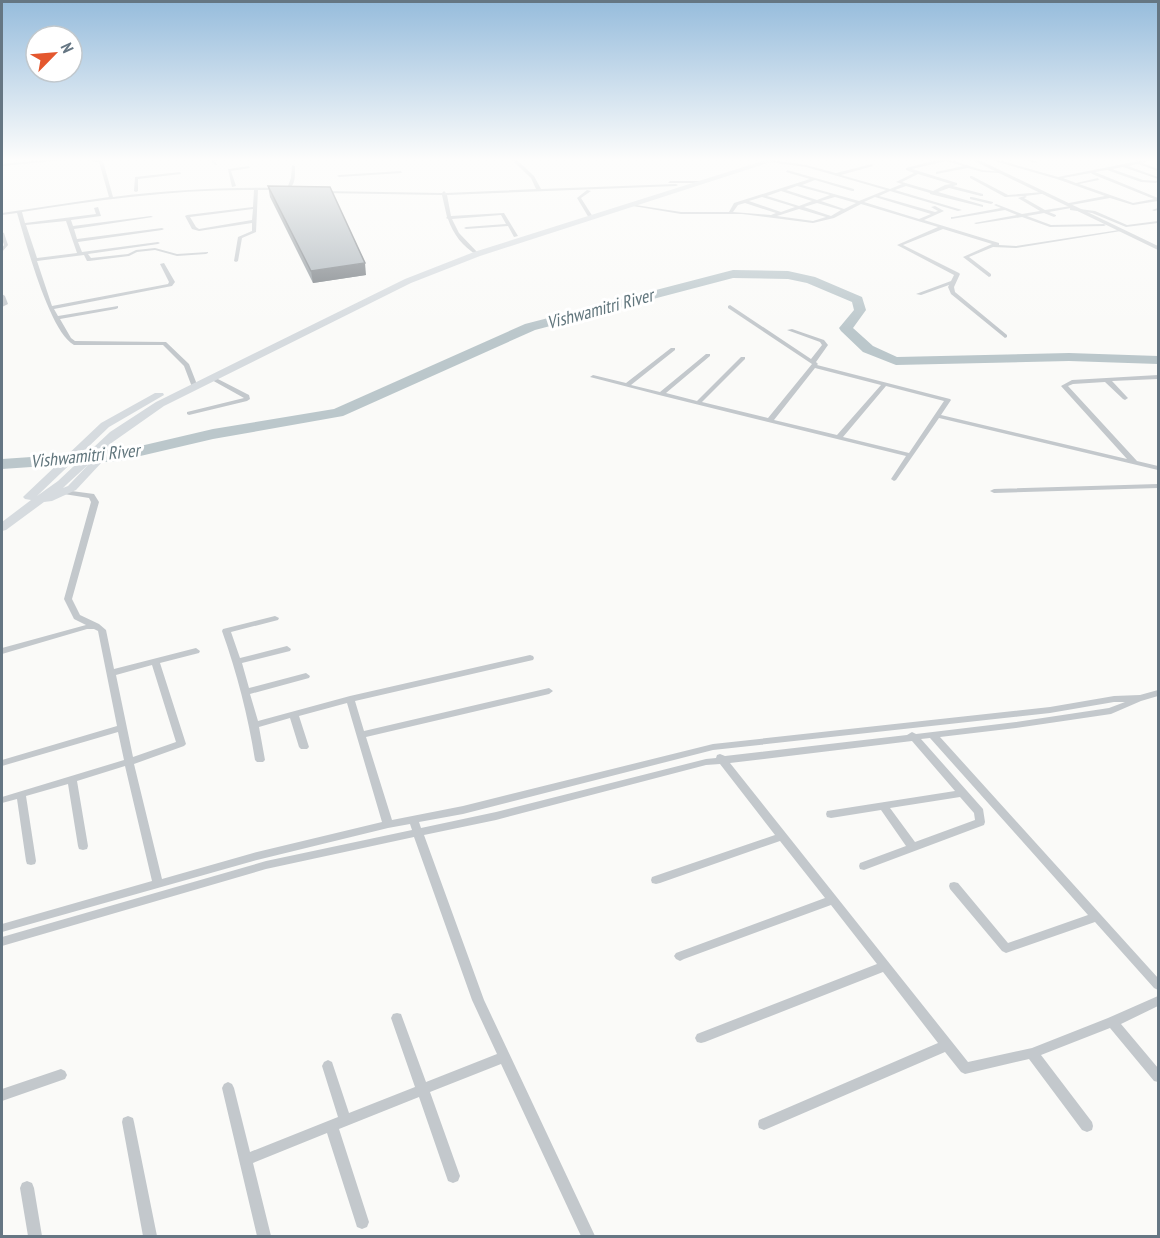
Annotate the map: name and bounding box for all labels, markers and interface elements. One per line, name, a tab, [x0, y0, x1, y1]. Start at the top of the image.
north arrow	[24, 24, 84, 84]
text: N	[57, 40, 78, 56]
water label: Vishwamitri River	[544, 282, 659, 334]
water label: Vishwamitri River	[29, 438, 143, 473]

